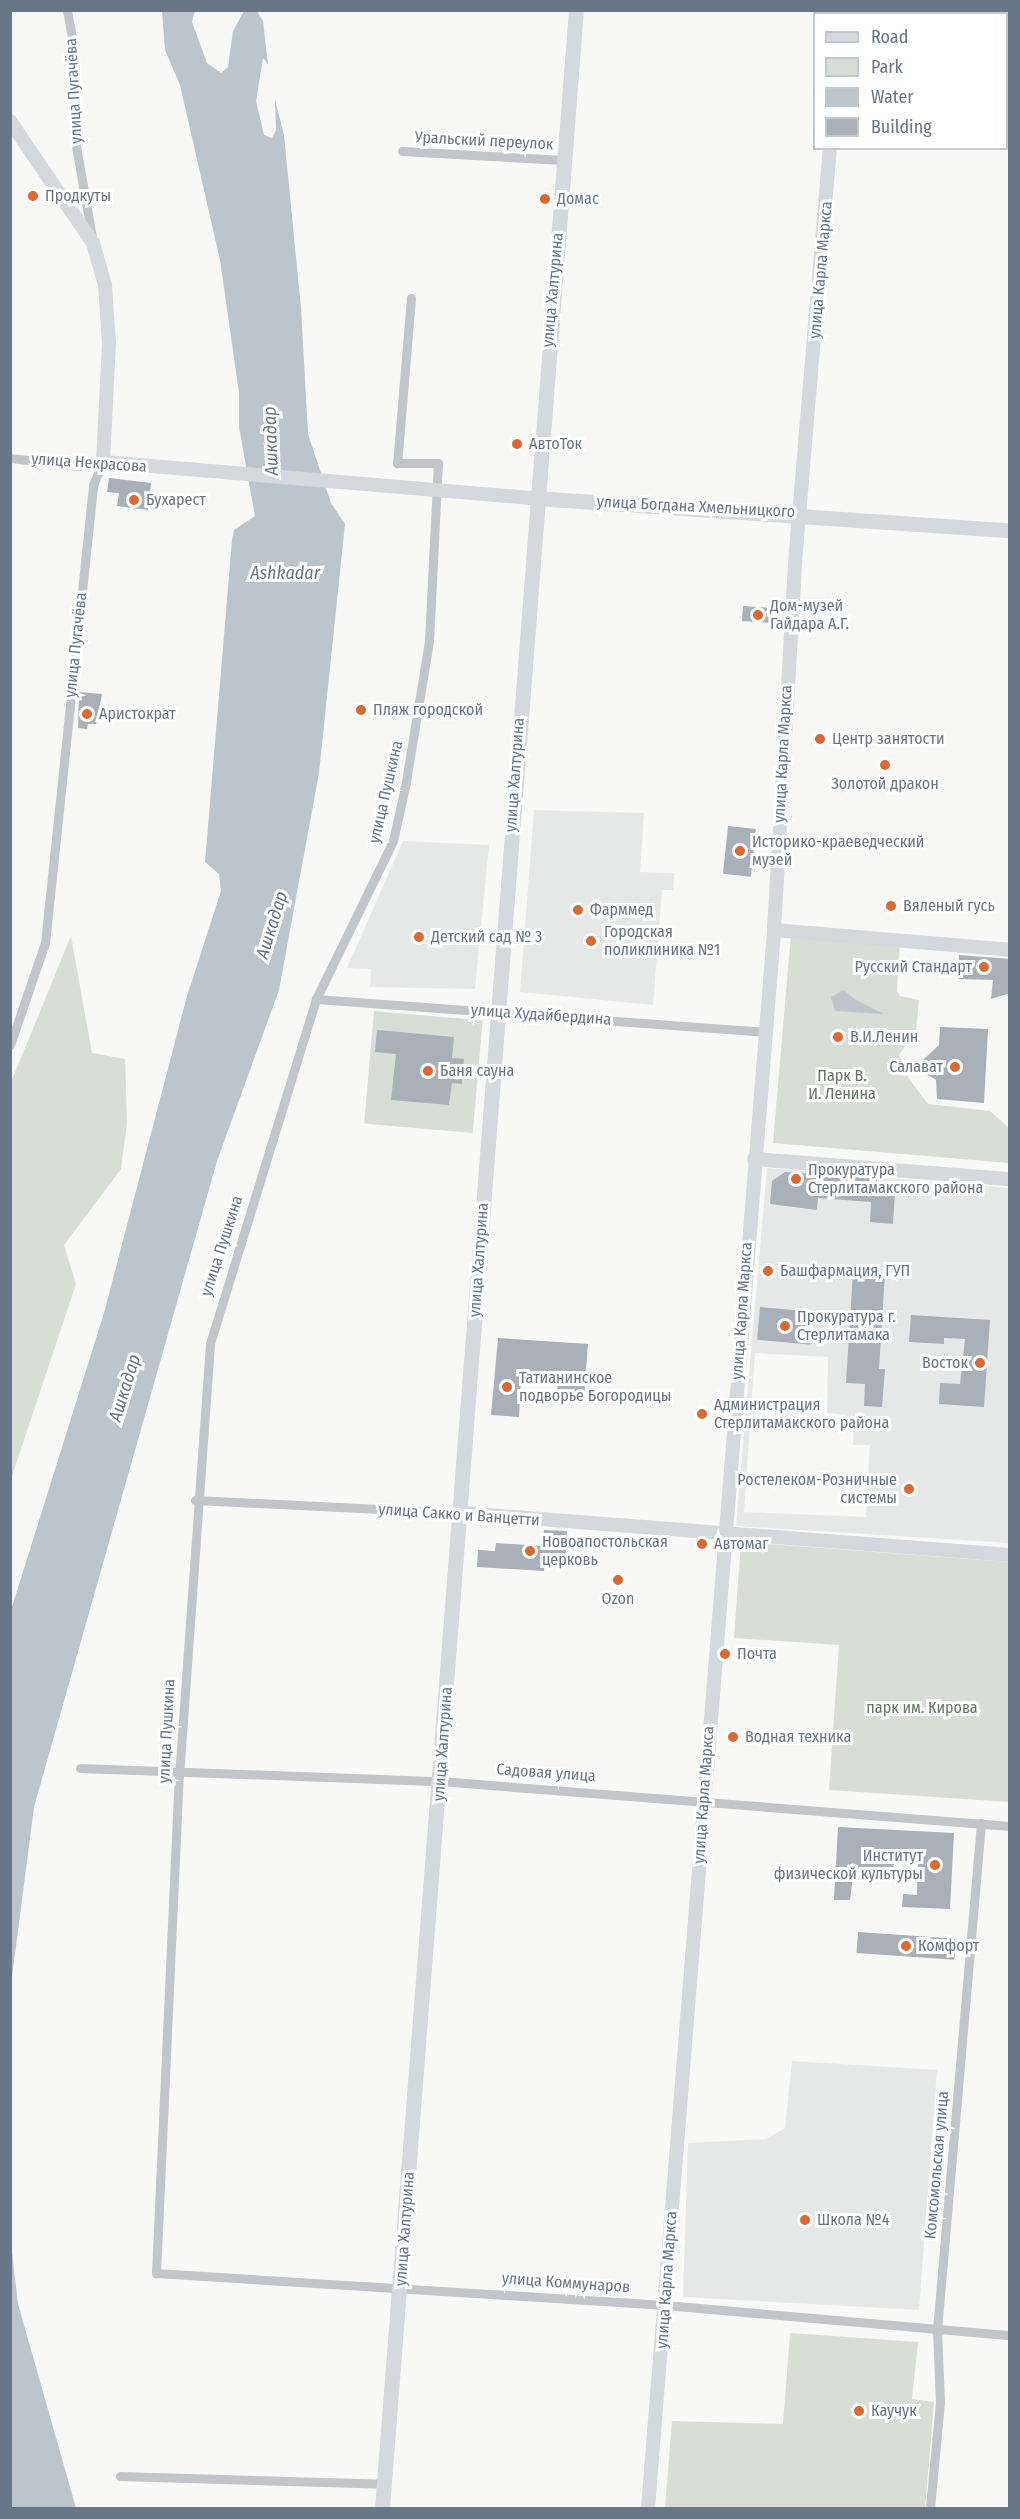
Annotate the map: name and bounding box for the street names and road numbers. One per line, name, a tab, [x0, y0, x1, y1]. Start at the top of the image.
street label: улица Пугачёва	[62, 38, 86, 144]
street label: Уральский переулок	[414, 128, 554, 154]
street label: улица Карла Маркса	[805, 200, 837, 340]
street label: улица Халтурина	[538, 232, 568, 348]
street label: улица Некрасова	[31, 449, 147, 477]
street label: улица Богдана Хмельницкого	[596, 492, 796, 522]
street label: улица Пугачёва	[61, 591, 91, 699]
street label: улица Карла Маркса	[770, 685, 796, 823]
street label: улица Халтурина	[501, 717, 529, 833]
street label: улица Пушкина	[365, 739, 407, 845]
street label: улица Худайбердина	[470, 1001, 612, 1029]
street label: улица Пушкина	[197, 1193, 247, 1299]
street label: улица Халтурина	[465, 1202, 493, 1318]
street label: улица Карла Маркса	[728, 1242, 756, 1380]
street label: улица Сакко и Ванцетти	[378, 1500, 540, 1530]
street label: улица Пушкина	[155, 1678, 179, 1784]
street label: улица Халтурина	[429, 1686, 457, 1802]
street label: улица Карла Маркса	[690, 1726, 718, 1864]
street label: Садовая улица	[496, 1760, 596, 1786]
street label: Комсомольская улица	[921, 2090, 953, 2240]
street label: улица Халтурина	[391, 2171, 419, 2287]
street label: улица Карла Маркса	[653, 2211, 681, 2349]
street label: улица Коммунаров	[501, 2269, 631, 2297]

